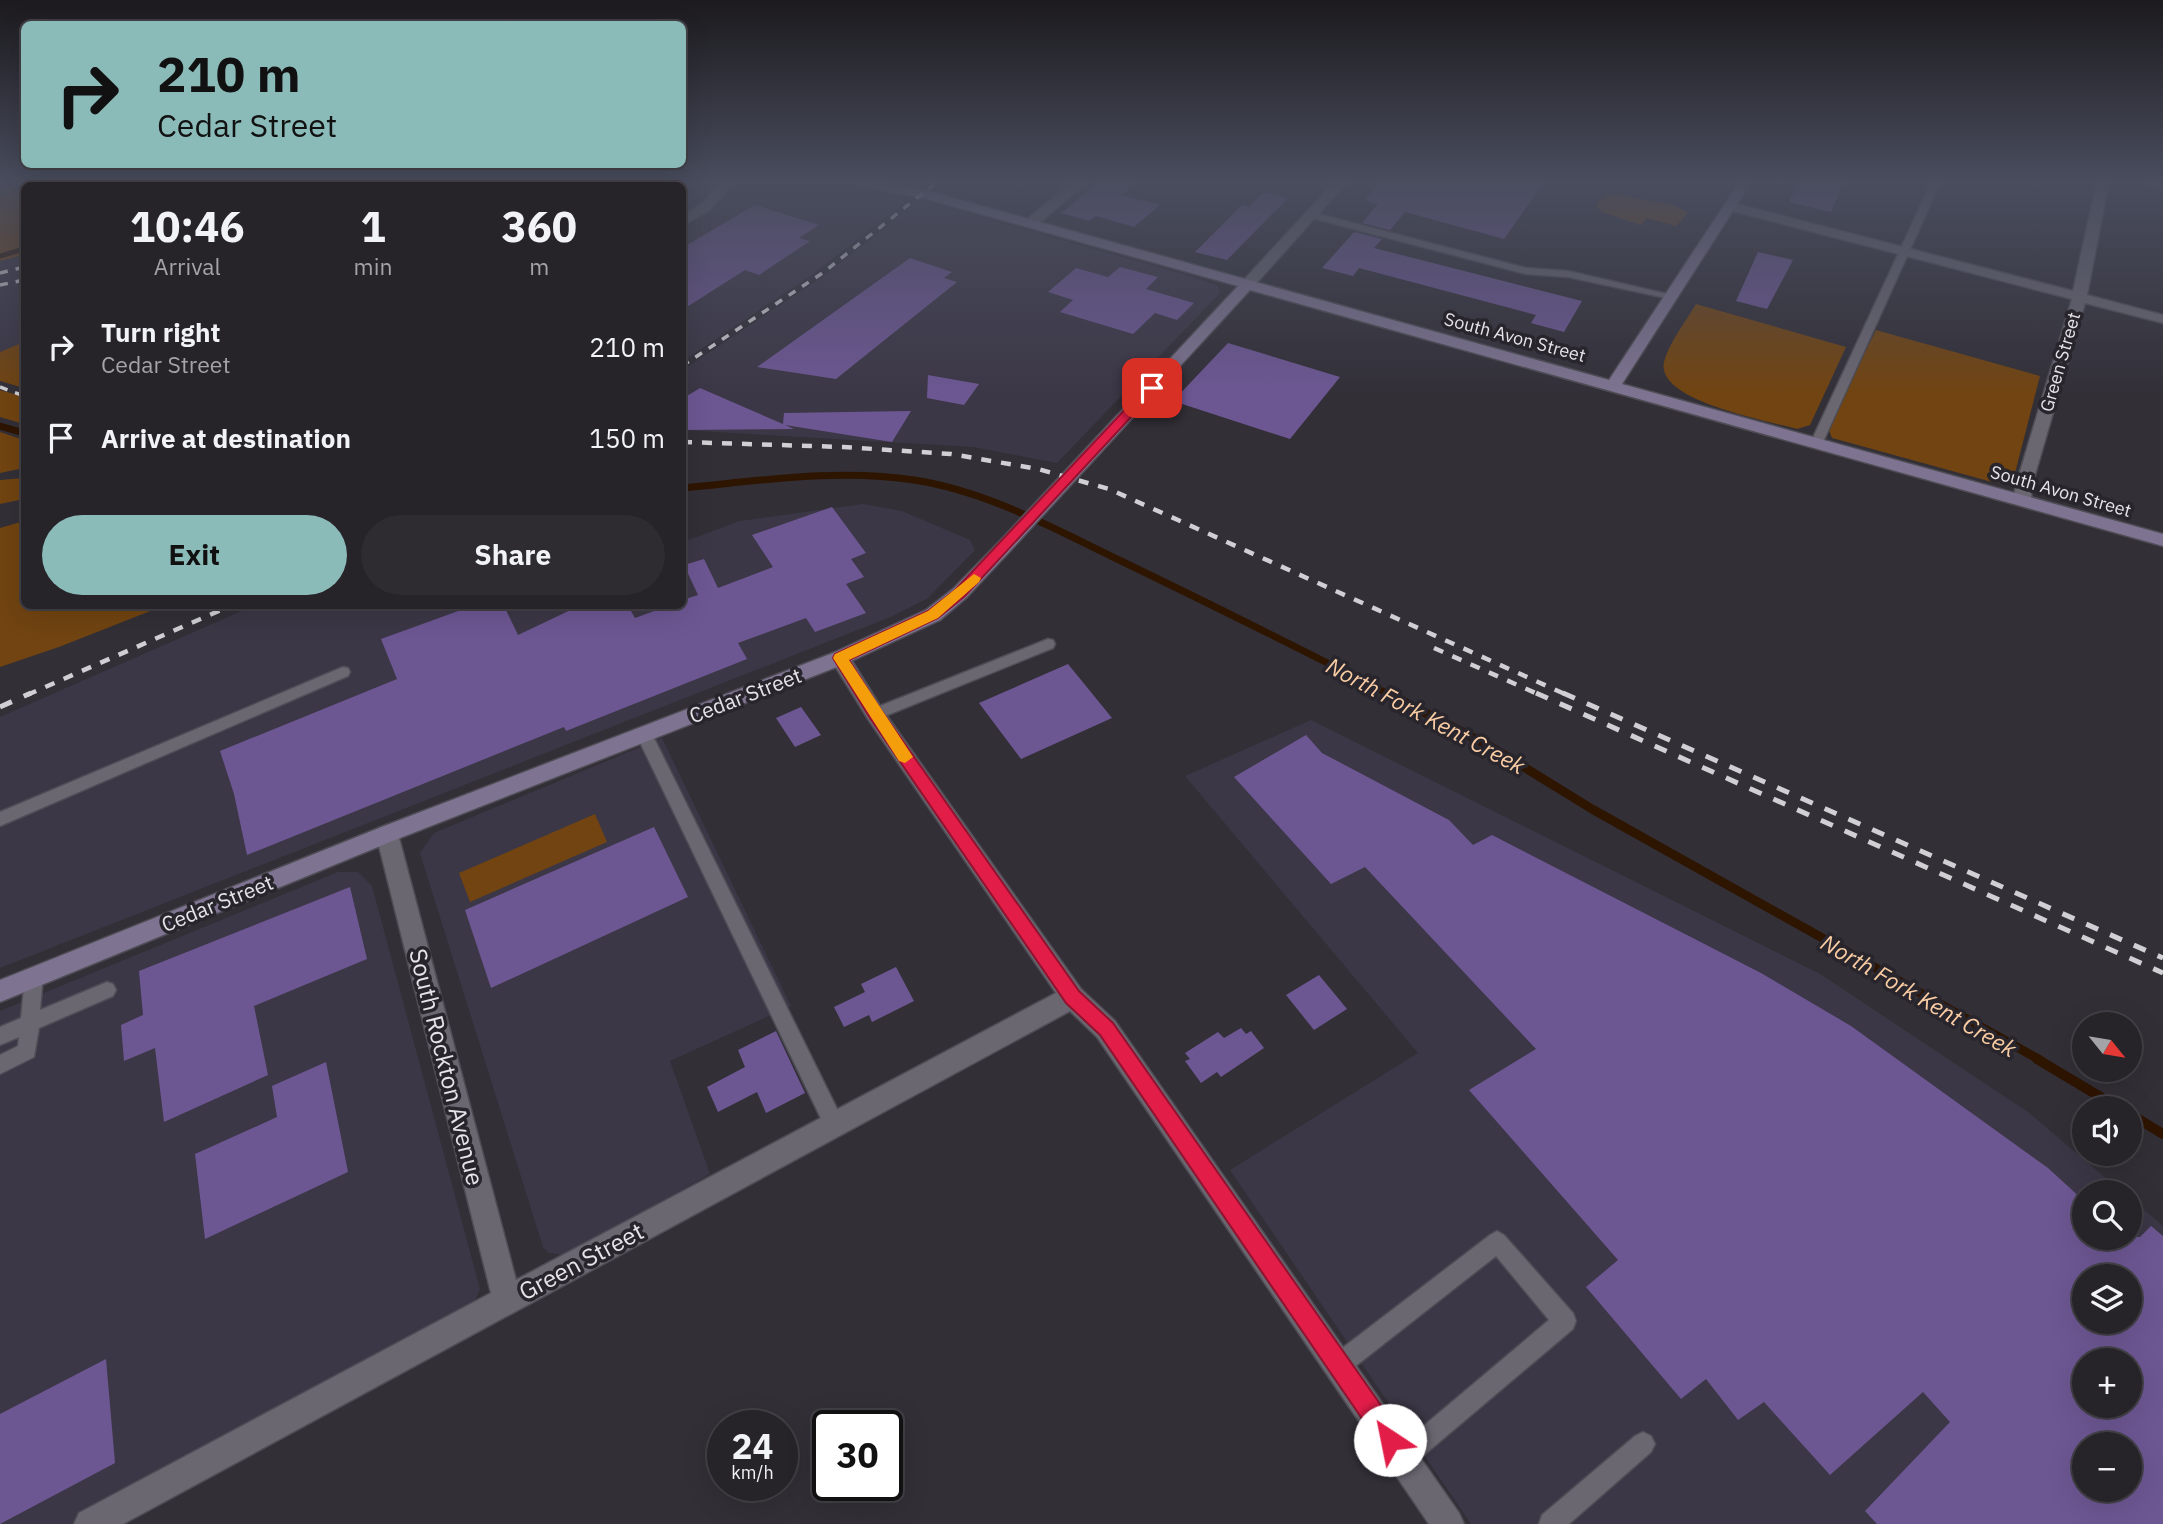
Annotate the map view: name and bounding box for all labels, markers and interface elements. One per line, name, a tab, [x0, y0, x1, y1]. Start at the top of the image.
text: 210 m	[157, 42, 301, 105]
icon: right	[42, 49, 133, 140]
text: Cedar Street	[157, 104, 337, 146]
text: 10:46	[130, 199, 245, 254]
text: 1	[360, 199, 386, 254]
text: 360	[501, 199, 577, 254]
text: Arrival	[154, 251, 221, 281]
text: min	[354, 251, 392, 281]
text: m	[529, 251, 549, 281]
street label: South Avon Street	[1442, 307, 1588, 367]
street label: Green Street	[2035, 309, 2085, 415]
text: Turn right	[101, 315, 220, 349]
icon: right	[42, 328, 80, 366]
text: 210 m	[589, 330, 665, 364]
text: Cedar Street	[101, 349, 231, 379]
pin	[1122, 358, 1182, 418]
icon: arrive	[1133, 369, 1171, 407]
icon: arrive	[42, 419, 80, 457]
text: Arrive at destination	[101, 421, 351, 455]
text: 150 m	[589, 421, 665, 455]
street label: South Avon Street	[1988, 460, 2134, 522]
button: Exit	[42, 515, 347, 595]
button: Share	[361, 515, 665, 595]
water label: North Fork Kent Creek	[1321, 650, 1532, 781]
street label: Cedar Street	[685, 661, 805, 729]
street label: Cedar Street	[157, 868, 277, 938]
water label: North Fork Kent Creek	[1816, 927, 2023, 1064]
street label: South Rockton Avenue	[402, 945, 492, 1189]
north arrow	[2072, 1012, 2142, 1082]
map controls	[2072, 1012, 2142, 1502]
button: sound	[2072, 1096, 2142, 1166]
button: search	[2072, 1180, 2142, 1250]
street label: Green Street	[513, 1215, 649, 1307]
button: layers	[2072, 1264, 2142, 1334]
button: +	[2072, 1348, 2142, 1418]
position arrow	[1353, 1403, 1427, 1477]
speed limit sign: 30	[812, 1410, 903, 1501]
text: 24	[731, 1423, 774, 1469]
button: −	[2072, 1432, 2142, 1502]
text: km/h	[731, 1461, 774, 1484]

